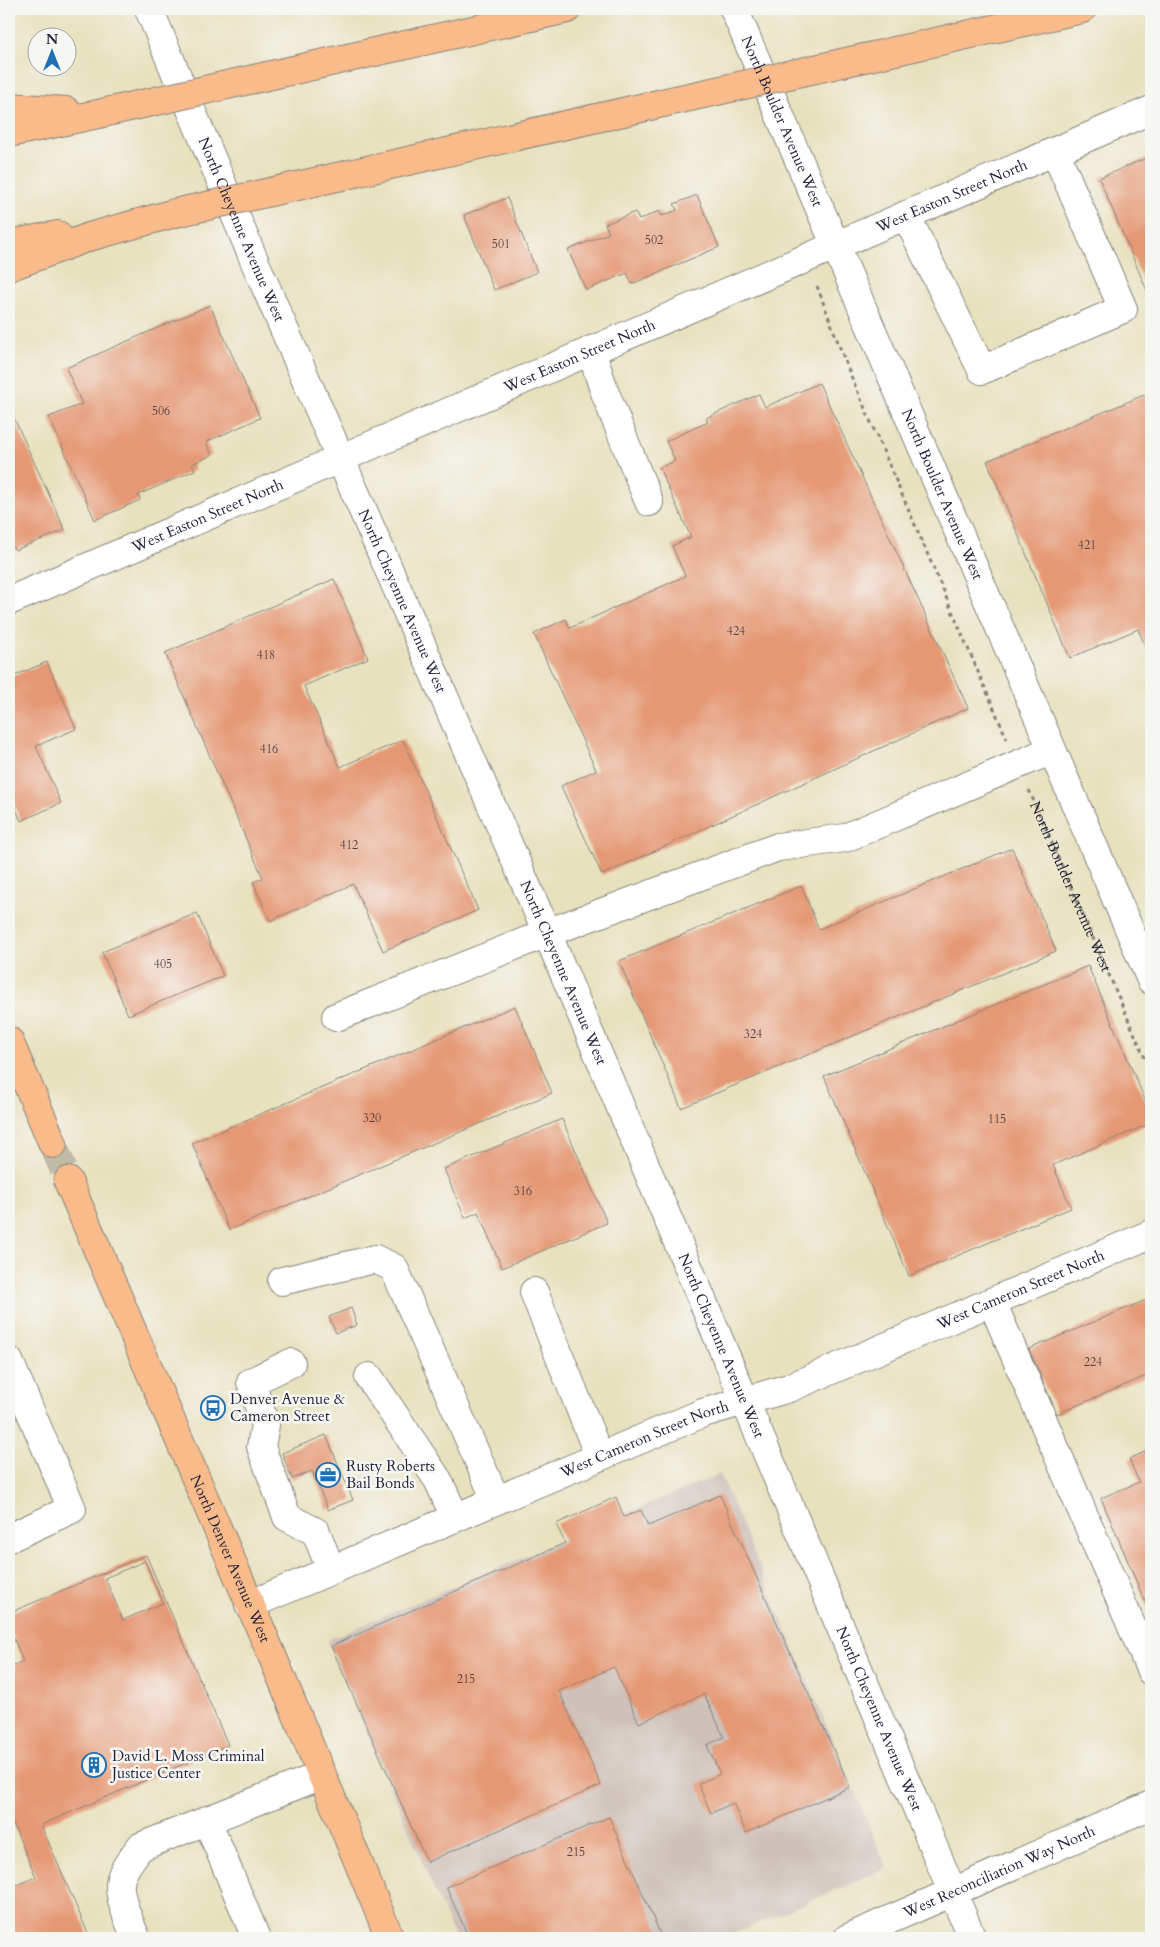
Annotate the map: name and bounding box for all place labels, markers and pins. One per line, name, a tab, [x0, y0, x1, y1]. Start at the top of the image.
place label: Denver Avenue & Cameron Street	[230, 1389, 345, 1426]
bus stop icon: Denver Avenue & Cameron Street	[200, 1395, 226, 1421]
place label: Rusty Roberts Bail Bonds	[346, 1456, 435, 1493]
office icon: Rusty Roberts Bail Bonds	[315, 1462, 341, 1488]
place label: David L. Moss Criminal Justice Center	[110, 1746, 265, 1783]
building icon: David L. Moss Criminal Justice Center	[81, 1752, 107, 1778]

